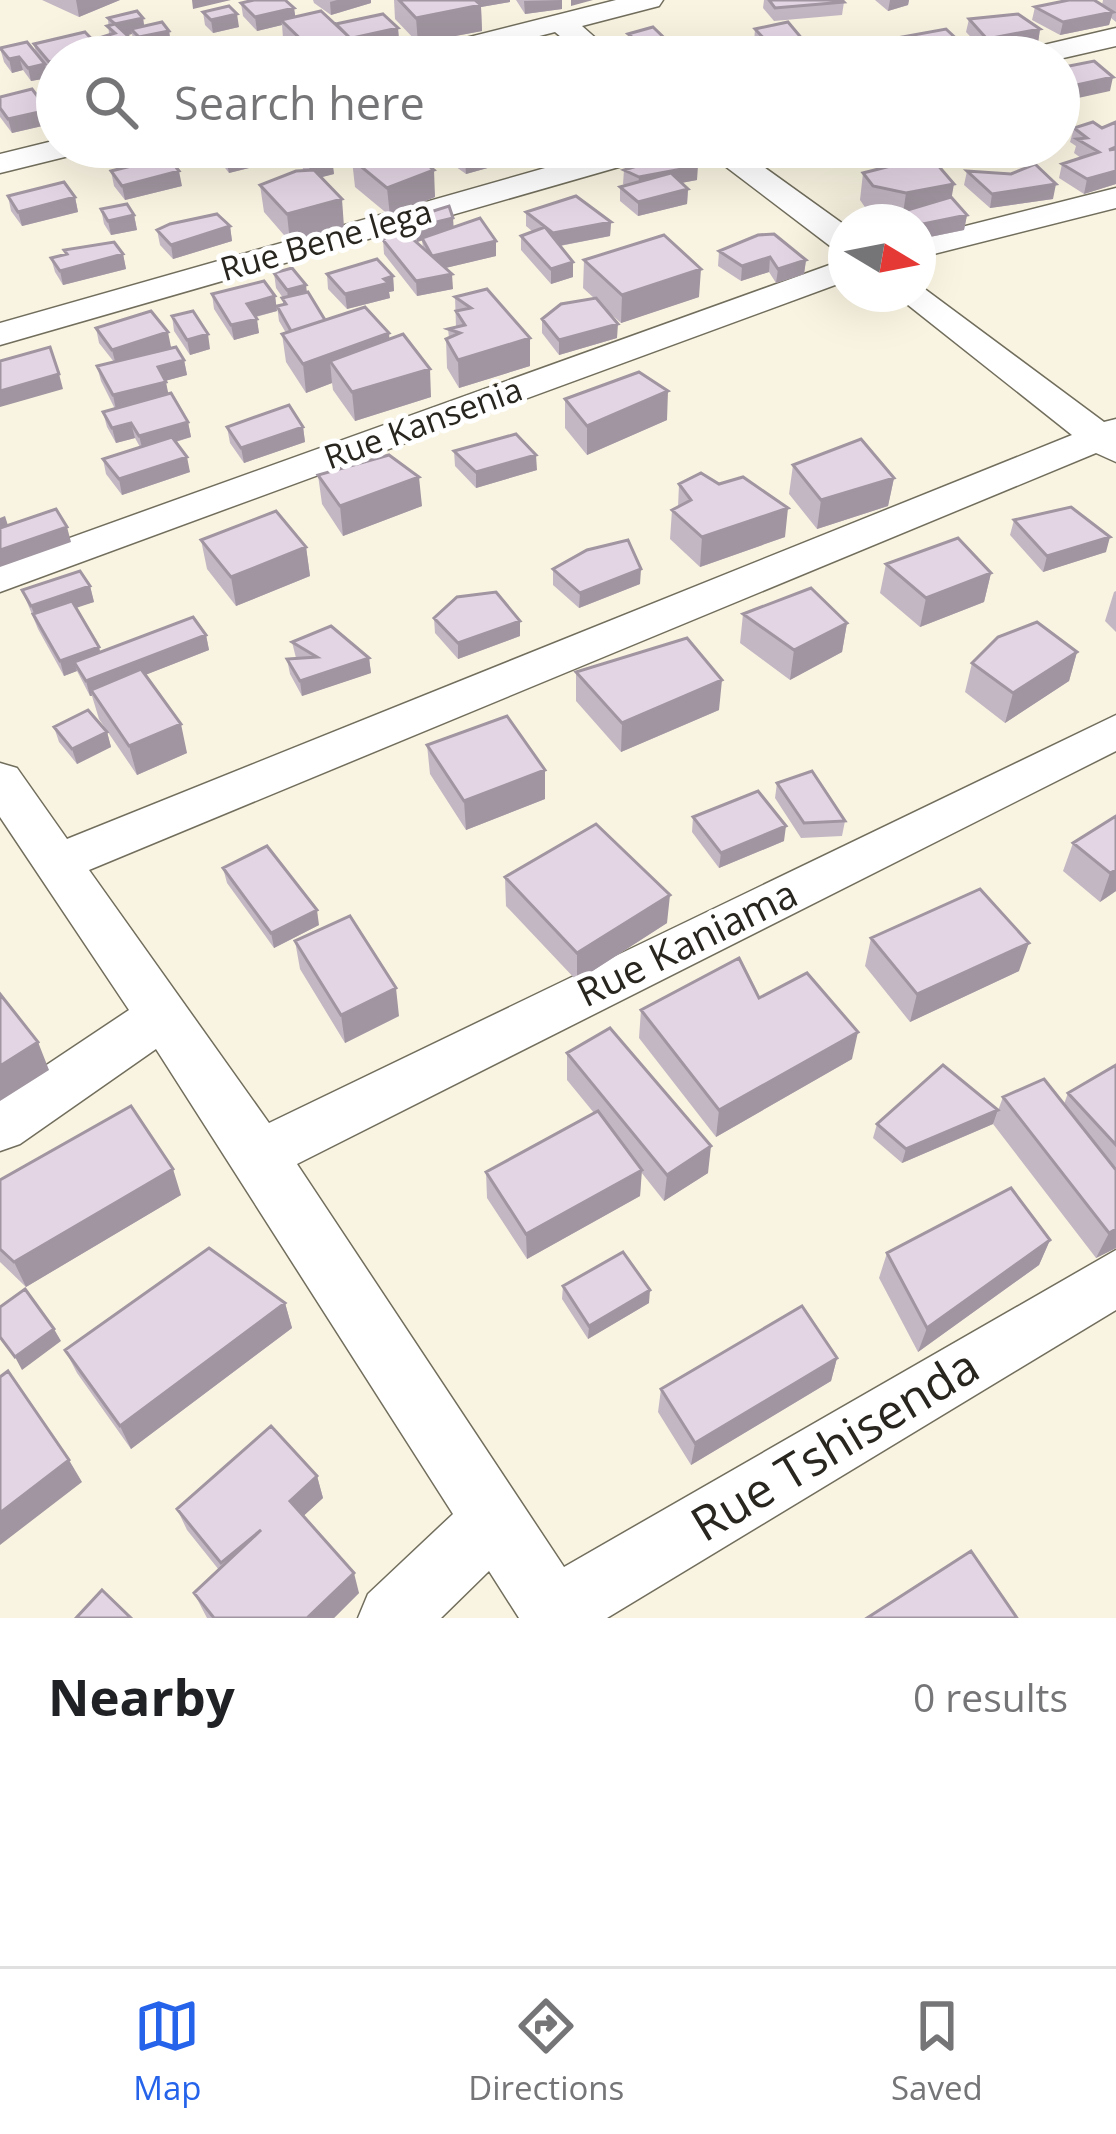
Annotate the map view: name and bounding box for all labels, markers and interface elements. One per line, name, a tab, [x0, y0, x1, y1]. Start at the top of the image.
search box	[36, 36, 1080, 168]
icon: search	[78, 69, 144, 135]
text: Search here	[174, 72, 425, 133]
street label: Rue Bene lega	[215, 188, 437, 291]
north arrow	[828, 204, 936, 312]
street label: Rue Kansenia	[318, 366, 528, 479]
street label: Rue Kaniama	[567, 865, 805, 1018]
street label: Rue Tshisenda	[678, 1332, 990, 1555]
text: Nearby	[48, 1661, 235, 1731]
text: 0 results	[913, 1670, 1068, 1723]
tab: Map	[133, 1993, 202, 2110]
tab: Directions	[468, 1993, 624, 2110]
tab: Saved	[891, 1993, 983, 2110]

